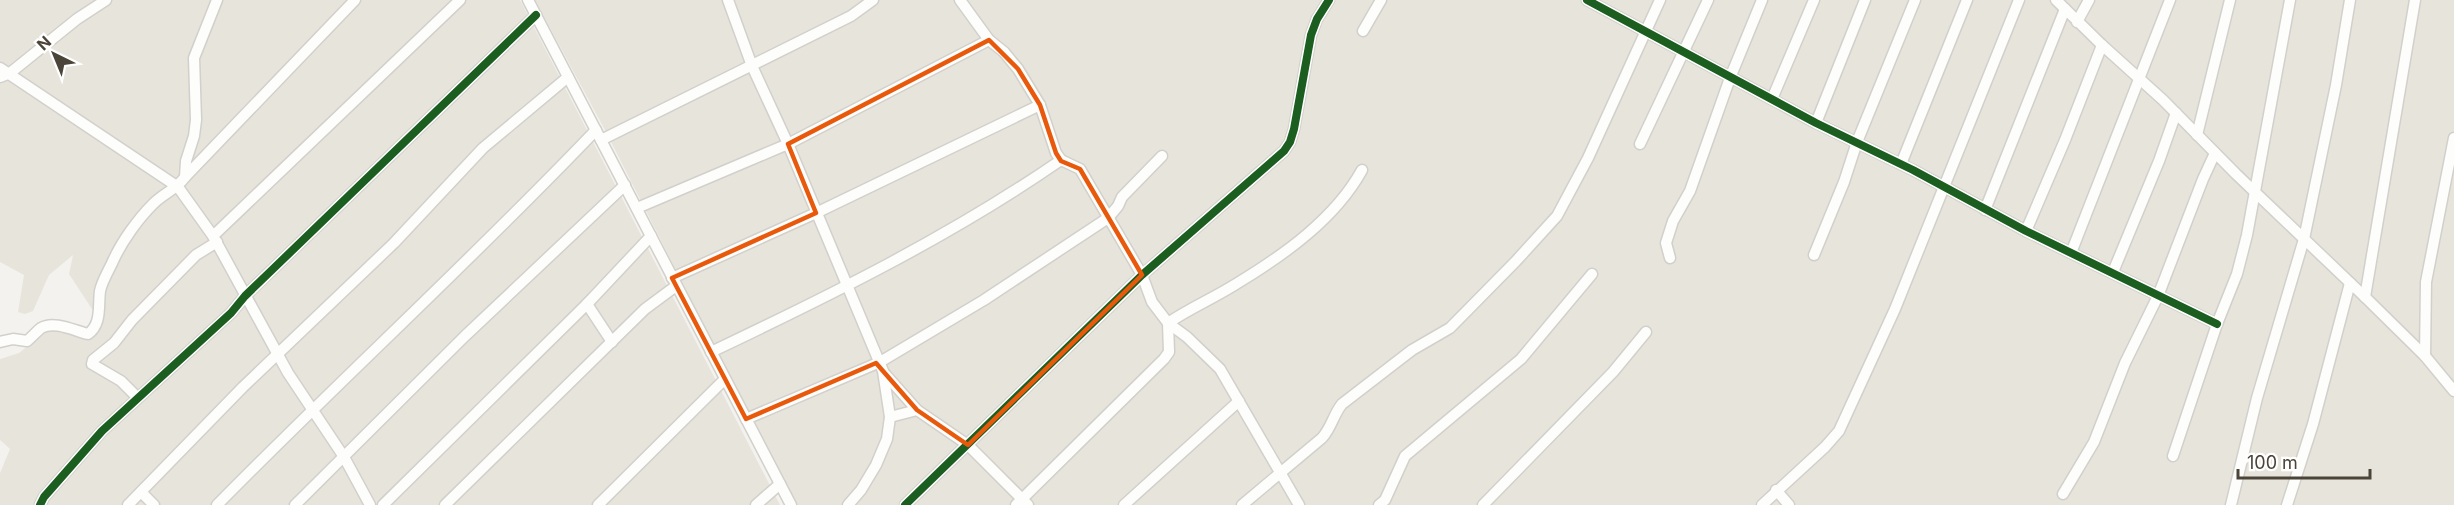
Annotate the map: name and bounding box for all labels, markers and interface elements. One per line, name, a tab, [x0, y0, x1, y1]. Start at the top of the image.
north arrow	[24, 24, 84, 84]
text: N	[32, 32, 55, 55]
scale bar	[2238, 442, 2370, 480]
text: 100 m	[2247, 452, 2298, 473]

